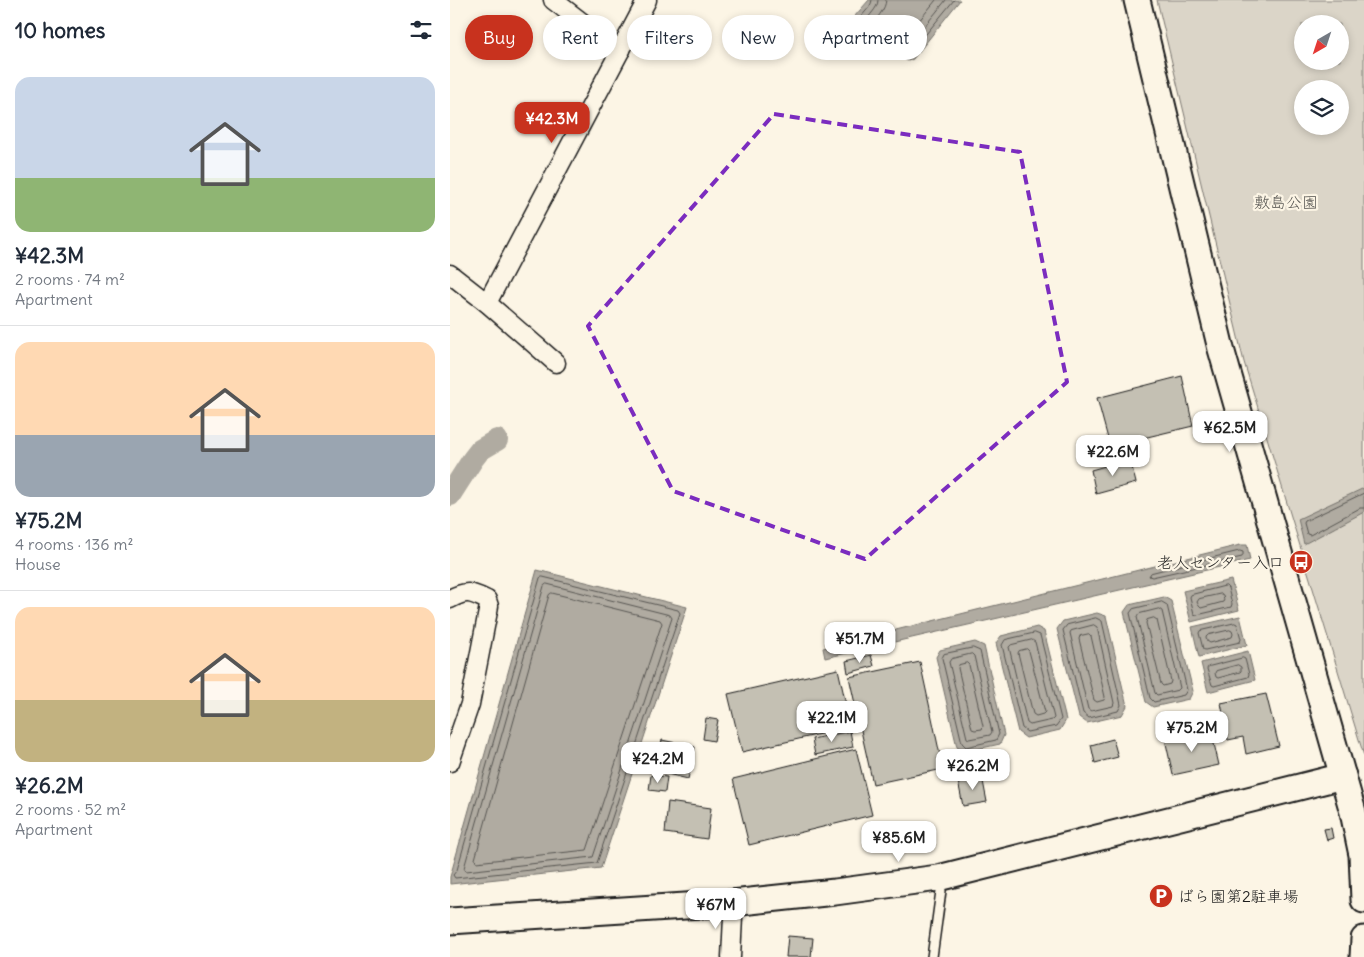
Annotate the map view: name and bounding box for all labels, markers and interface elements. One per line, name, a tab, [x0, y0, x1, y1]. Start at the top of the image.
chip: Buy	[465, 15, 533, 60]
chip: Rent	[543, 15, 617, 60]
chip: Filters	[627, 15, 712, 60]
chip: New	[722, 15, 794, 60]
chip: Apartment	[804, 15, 927, 60]
north arrow	[1294, 15, 1349, 70]
map controls	[1294, 15, 1349, 135]
icon: filters	[407, 16, 435, 44]
text: 10 homes	[15, 17, 105, 44]
button: layers	[1294, 80, 1349, 135]
pin: ¥42.3M	[511, 102, 593, 144]
text: ¥42.3M	[526, 108, 578, 128]
icon: home	[180, 109, 270, 199]
park label: 敷島公園	[1254, 192, 1318, 212]
text: ¥42.3M	[15, 242, 84, 269]
text: 2 rooms · 74 m²	[15, 269, 125, 289]
text: Apartment	[15, 289, 93, 309]
icon: home	[180, 375, 270, 465]
pin: ¥62.5M	[1189, 410, 1271, 453]
text: ¥62.5M	[1204, 417, 1256, 437]
pin: ¥22.6M	[1072, 434, 1154, 477]
text: ¥22.6M	[1087, 441, 1139, 461]
text: ¥75.2M	[15, 507, 83, 534]
text: 4 rooms · 136 m²	[15, 534, 133, 554]
bus stop icon: 老人センター入口	[1288, 549, 1314, 575]
place label: 老人センター入口	[1157, 552, 1284, 572]
text: House	[15, 554, 61, 574]
pin: ¥51.7M	[819, 622, 901, 664]
text: ¥51.7M	[835, 628, 885, 648]
icon: home	[180, 640, 270, 730]
pin: ¥22.1M	[791, 700, 873, 743]
text: ¥22.1M	[808, 707, 856, 727]
pin: ¥75.2M	[1151, 710, 1233, 753]
text: ¥75.2M	[1166, 717, 1218, 737]
pin: ¥24.2M	[617, 742, 699, 784]
text: ¥24.2M	[632, 748, 684, 768]
pin: ¥26.2M	[932, 748, 1014, 791]
text: ¥26.2M	[947, 755, 999, 775]
text: ¥26.2M	[15, 772, 84, 799]
text: 2 rooms · 52 m²	[15, 799, 126, 819]
text: Apartment	[15, 819, 93, 839]
pin: ¥85.6M	[858, 820, 940, 863]
text: ¥85.6M	[872, 827, 926, 847]
parking icon: ばら園第2駐車場	[1148, 883, 1174, 909]
place label: ばら園第2駐車場	[1178, 886, 1299, 906]
pin: ¥67M	[686, 888, 746, 930]
text: ¥67M	[696, 894, 736, 914]

